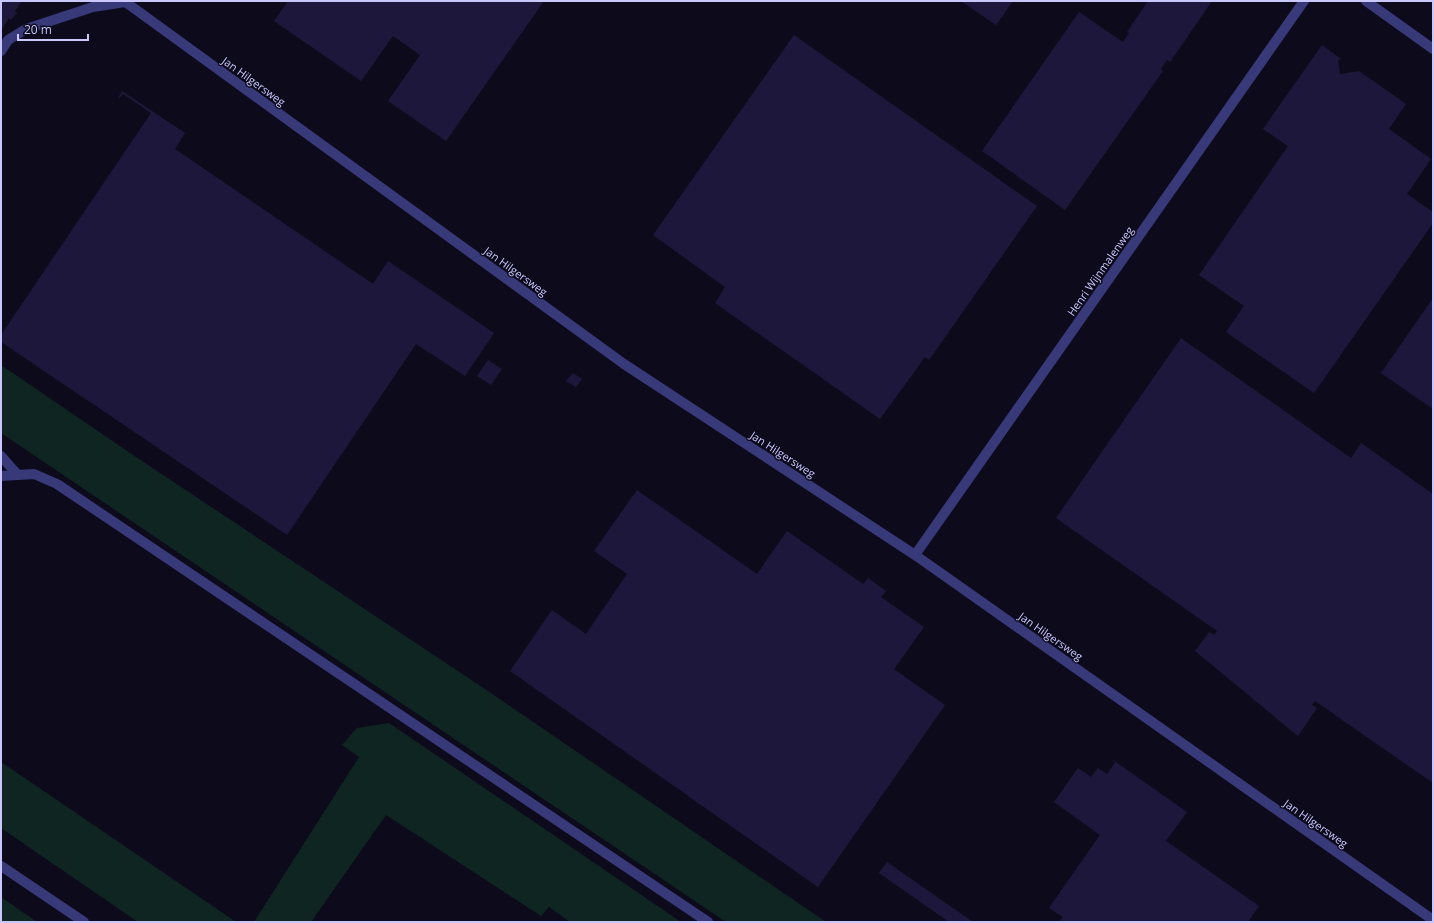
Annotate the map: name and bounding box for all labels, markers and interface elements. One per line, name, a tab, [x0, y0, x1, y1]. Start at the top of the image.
scale bar	[18, 16, 88, 42]
text: 20 m	[24, 21, 52, 38]
street label: Jan Hilgersweg	[218, 52, 289, 109]
street label: Henri Wijnmalenweg	[1063, 223, 1137, 319]
street label: Jan Hilgersweg	[480, 242, 551, 299]
street label: Jan Hilgersweg	[747, 427, 819, 481]
street label: Jan Hilgersweg	[1015, 608, 1086, 664]
street label: Jan Hilgersweg	[1280, 795, 1351, 851]

